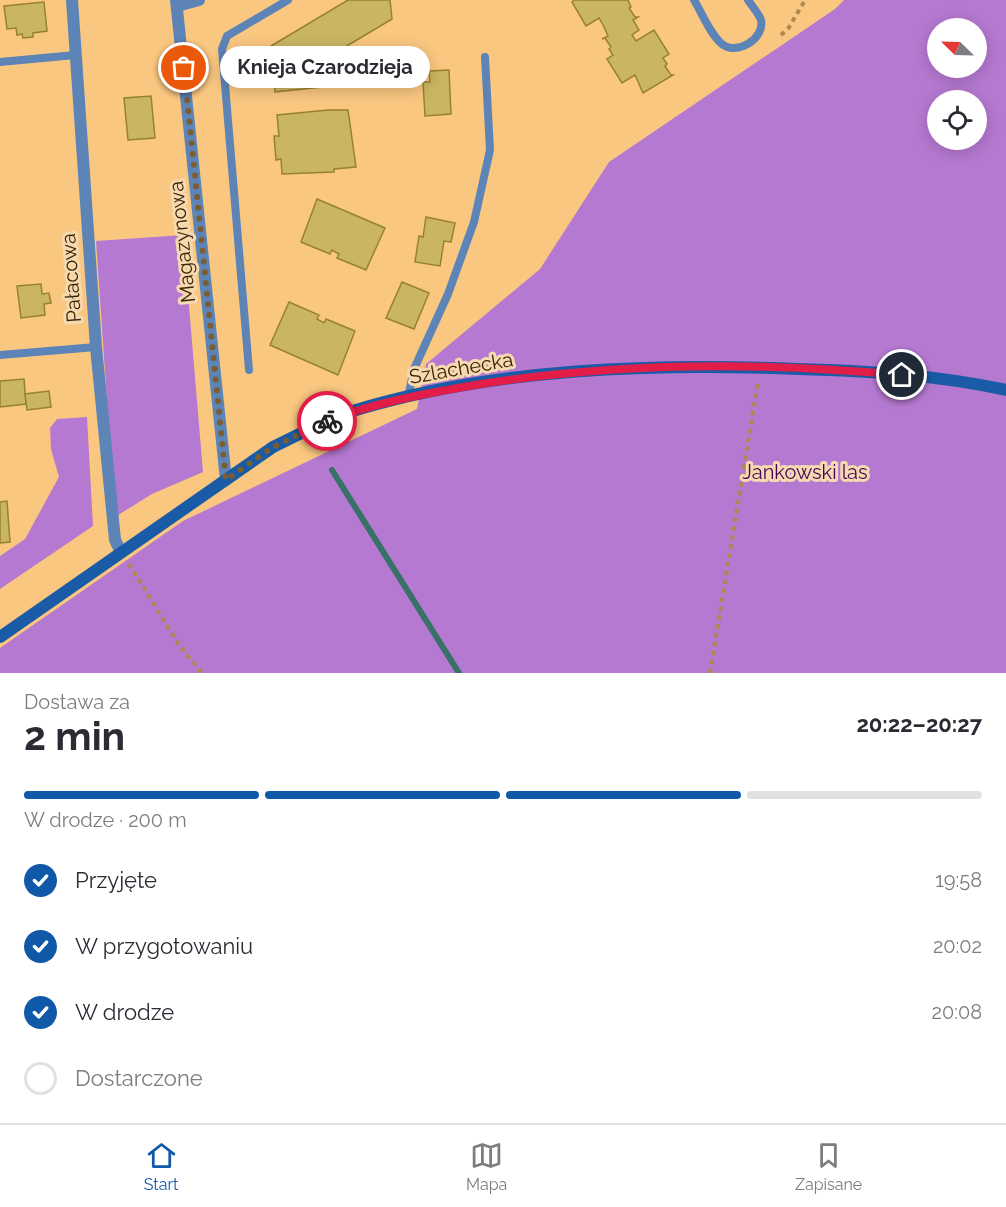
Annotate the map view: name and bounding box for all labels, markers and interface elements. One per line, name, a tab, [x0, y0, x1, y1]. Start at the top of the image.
north arrow	[927, 18, 987, 78]
map controls	[927, 18, 987, 150]
pin	[158, 42, 209, 93]
callout: Knieja Czarodzieja	[220, 47, 430, 89]
icon: bag	[167, 51, 200, 84]
text: Knieja Czarodzieja	[237, 55, 413, 79]
button: locate	[927, 90, 987, 150]
street label: Magazynowa	[164, 180, 200, 304]
street label: Pałacowa	[56, 233, 86, 323]
street label: Szlachecka	[407, 347, 515, 389]
pin	[876, 349, 927, 400]
icon: home	[885, 358, 918, 391]
courier	[297, 391, 357, 451]
icon: bike	[311, 405, 344, 438]
park label: Jankowski las	[742, 460, 868, 484]
text: Dostawa za	[24, 690, 130, 714]
text: 20:22–20:27	[856, 711, 982, 737]
text: 2 min	[24, 713, 125, 759]
text: W drodze · 200 m	[24, 808, 187, 832]
icon: check	[24, 864, 57, 897]
text: Przyjęte	[75, 867, 157, 893]
text: 19:58	[935, 868, 982, 892]
icon: check	[24, 930, 57, 963]
text: W przygotowaniu	[75, 933, 253, 959]
text: 20:02	[933, 934, 982, 958]
icon: check	[24, 996, 57, 1029]
text: W drodze	[75, 999, 174, 1025]
text: 20:08	[931, 1000, 982, 1024]
text: Dostarczone	[75, 1065, 203, 1091]
tab: Start	[144, 1139, 178, 1194]
tab: Mapa	[466, 1139, 507, 1194]
tab: Zapisane	[795, 1139, 862, 1194]

